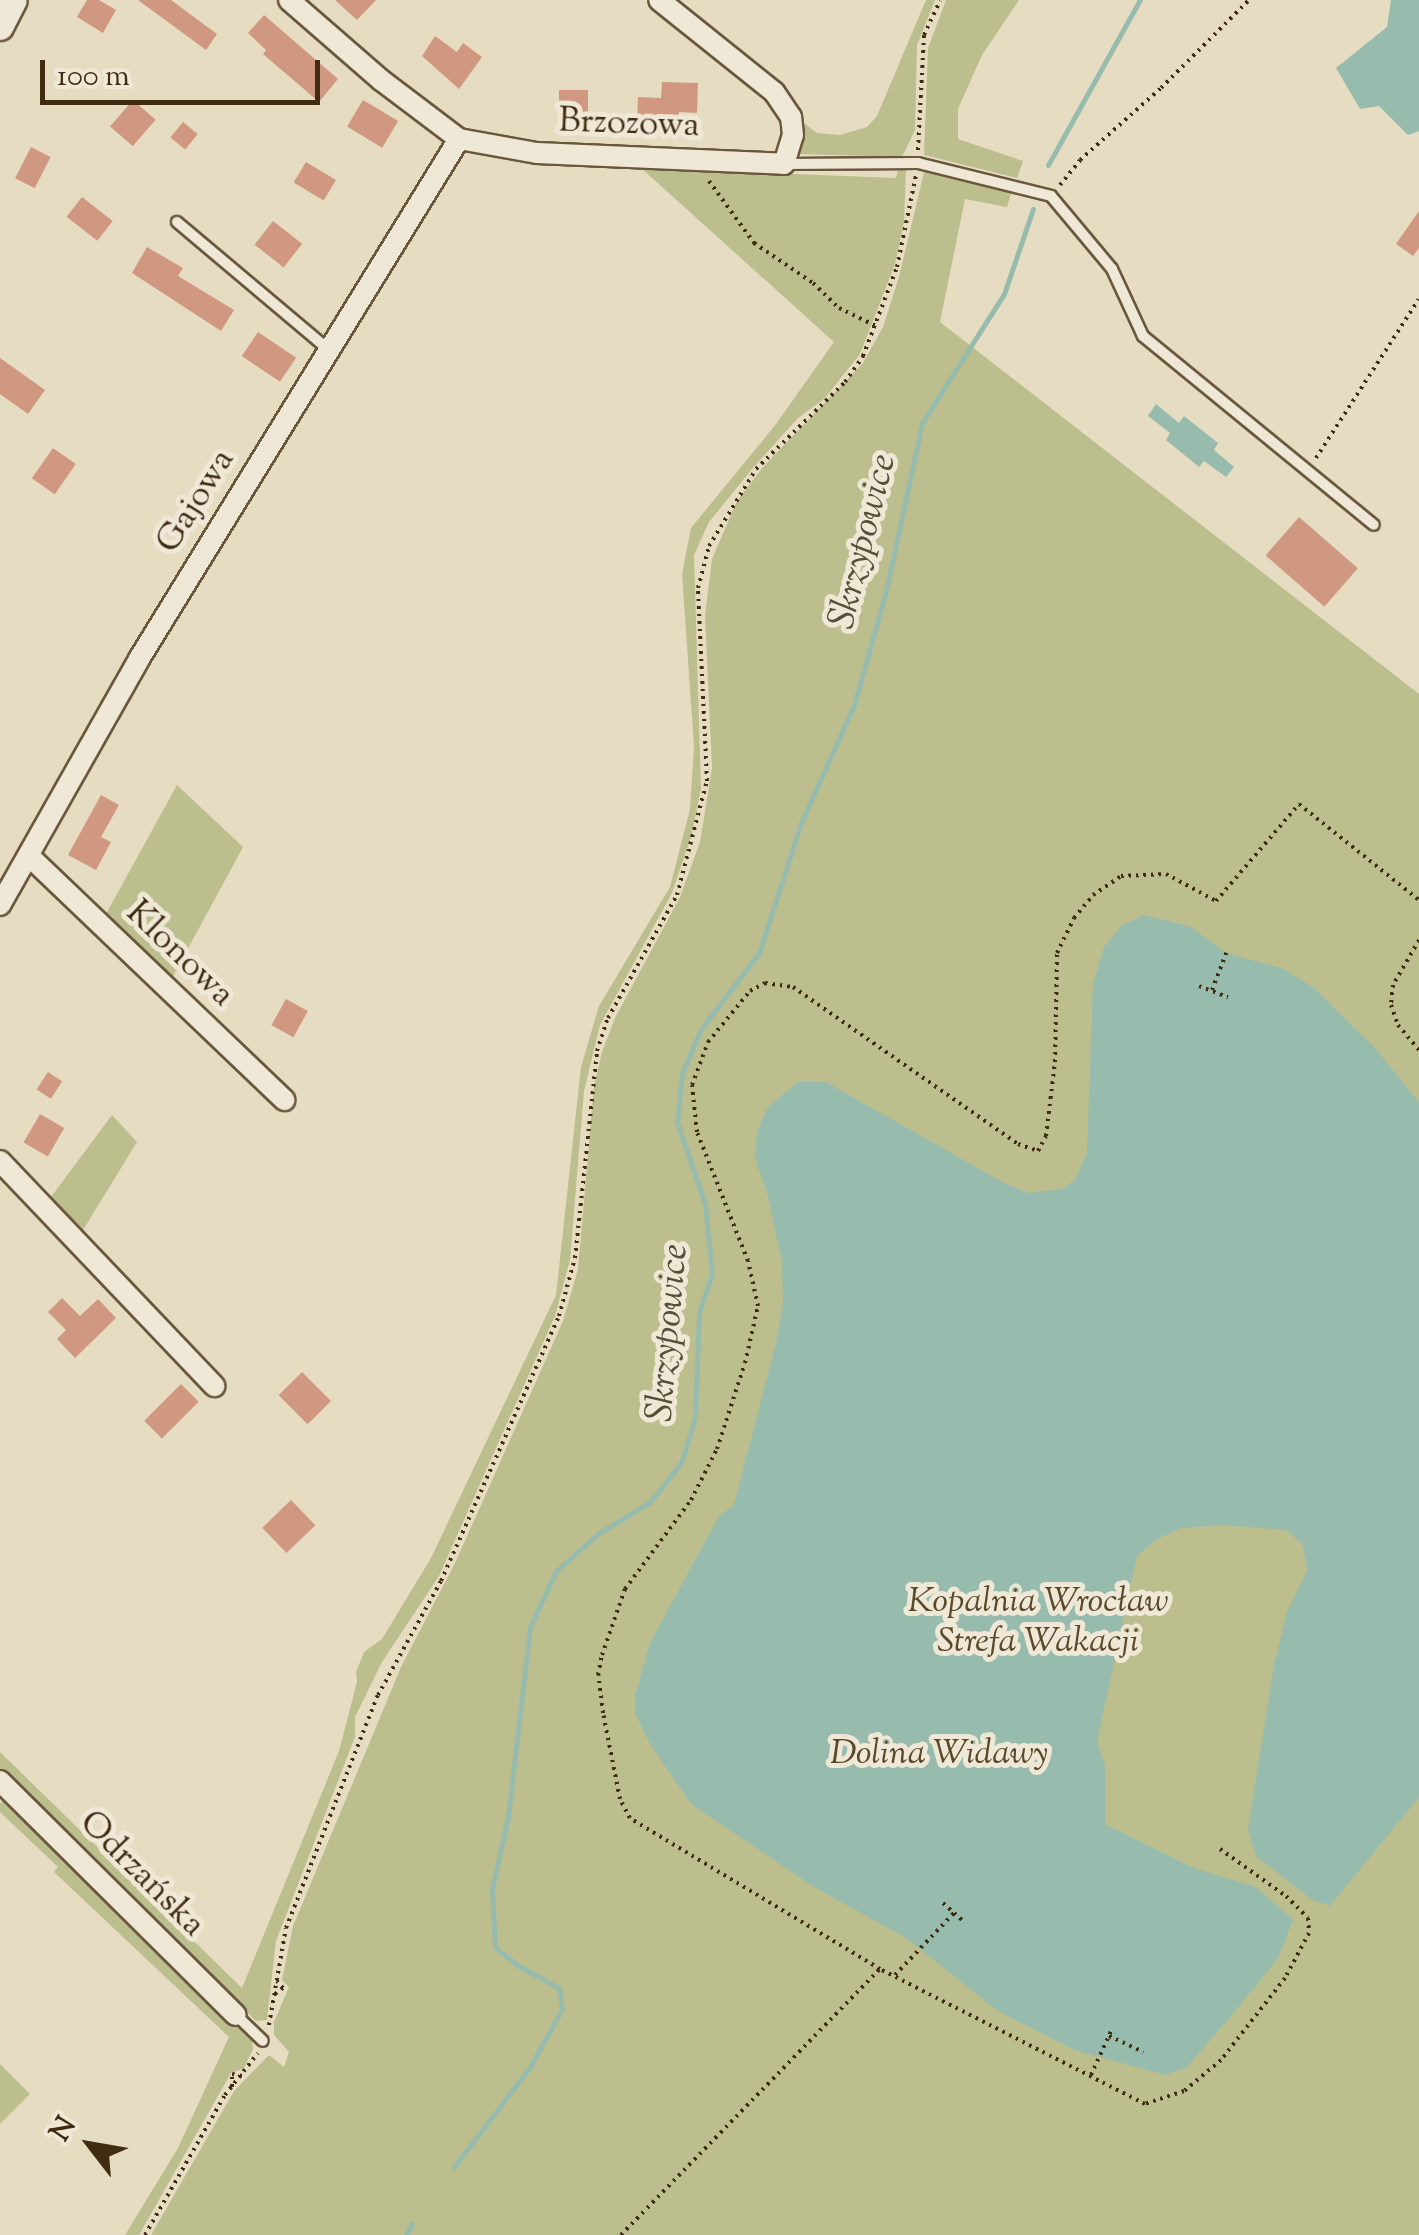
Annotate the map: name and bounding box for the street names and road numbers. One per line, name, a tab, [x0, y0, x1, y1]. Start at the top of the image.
street label: Brzozowa	[558, 102, 700, 148]
street label: Gajowa	[149, 442, 245, 562]
street label: Klonowa	[116, 893, 242, 1017]
street label: Odrzańska	[69, 1803, 213, 1947]

